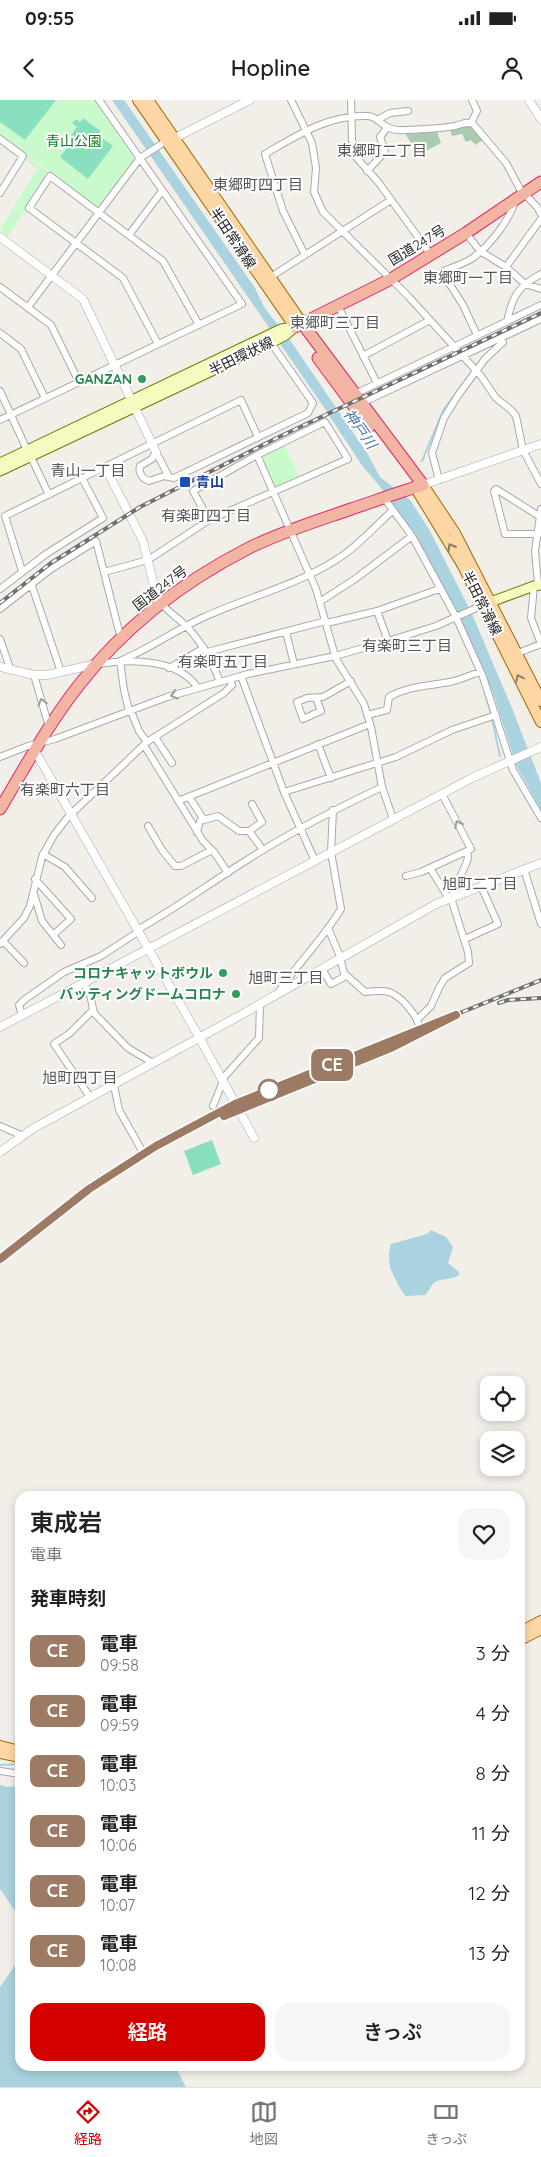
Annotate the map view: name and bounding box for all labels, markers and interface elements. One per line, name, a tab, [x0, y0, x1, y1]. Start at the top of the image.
text: 09:55	[25, 6, 75, 30]
icon: back	[15, 54, 43, 82]
text: Hopline	[231, 54, 310, 82]
icon: person	[498, 54, 526, 82]
park label: 青山公園	[46, 132, 102, 150]
district label: 東郷町二丁目	[337, 141, 427, 160]
district label: 東郷町四丁目	[213, 175, 303, 194]
street label: 半田常滑線	[206, 204, 260, 272]
street label: 国道247号	[385, 221, 449, 269]
district label: 東郷町一丁目	[423, 268, 513, 287]
district label: 東郷町三丁目	[290, 313, 380, 332]
street label: 半田環状線	[206, 333, 276, 379]
place label: GANZAN	[75, 370, 132, 388]
marker: GANZAN	[136, 373, 148, 385]
water label: 神戸川	[339, 405, 382, 454]
district label: 青山一丁目	[50, 461, 126, 480]
place label: 青山	[196, 473, 224, 491]
marker: 青山	[178, 475, 192, 489]
district label: 有楽町四丁目	[161, 506, 251, 525]
one-way arrow	[448, 543, 458, 552]
street label: 国道247号	[129, 562, 191, 614]
street label: 半田常滑線	[458, 568, 506, 638]
district label: 有楽町三丁目	[362, 636, 452, 655]
district label: 有楽町五丁目	[178, 652, 268, 671]
one-way arrow	[515, 674, 525, 683]
one-way arrow	[170, 690, 178, 700]
one-way arrow	[37, 698, 47, 706]
district label: 有楽町六丁目	[20, 780, 110, 799]
one-way arrow	[454, 820, 464, 829]
district label: 旭町二丁目	[442, 874, 518, 893]
place label: コロナキャットボウル	[73, 964, 213, 982]
marker: コロナキャットボウル	[217, 967, 229, 979]
district label: 旭町三丁目	[248, 968, 324, 987]
place label: バッティングドームコロナ	[59, 985, 226, 1003]
marker: バッティングドームコロナ	[230, 988, 242, 1000]
line badge: CE	[310, 1049, 354, 1081]
text: CE	[321, 1053, 343, 1076]
district label: 旭町四丁目	[42, 1068, 118, 1087]
unlabelled marker	[258, 1079, 280, 1101]
map controls	[480, 1376, 525, 1476]
button: locate	[480, 1376, 525, 1421]
button: layers	[480, 1431, 525, 1476]
text: 東成岩	[30, 1507, 102, 1537]
button: heart	[458, 1508, 510, 1560]
text: 電車	[30, 1544, 62, 1564]
text: 発車時刻	[30, 1586, 106, 1610]
text: 電車	[100, 1631, 138, 1655]
text: CE	[47, 1639, 68, 1662]
text: 3 分	[476, 1641, 510, 1665]
text: 09:58	[100, 1655, 139, 1675]
text: 電車	[100, 1691, 138, 1715]
text: CE	[47, 1699, 68, 1722]
text: 4 分	[476, 1701, 510, 1725]
text: 09:59	[100, 1715, 139, 1735]
text: 電車	[100, 1751, 138, 1775]
text: CE	[47, 1759, 68, 1782]
text: 8 分	[476, 1761, 510, 1785]
text: 10:03	[100, 1775, 136, 1795]
text: 電車	[100, 1811, 138, 1835]
text: CE	[47, 1819, 68, 1842]
text: 11 分	[472, 1821, 510, 1845]
text: 10:06	[100, 1835, 137, 1855]
text: 電車	[100, 1871, 138, 1895]
text: CE	[47, 1879, 68, 1902]
text: 12 分	[468, 1881, 510, 1905]
text: 10:07	[100, 1895, 135, 1915]
text: 電車	[100, 1931, 138, 1955]
text: CE	[47, 1939, 68, 1962]
text: 13 分	[469, 1941, 510, 1965]
text: 10:08	[100, 1955, 137, 1975]
button: 経路	[30, 2003, 265, 2061]
button: きっぷ	[275, 2003, 510, 2061]
tab: 経路	[74, 2098, 102, 2148]
tab: 地図	[250, 2098, 278, 2148]
tab: きっぷ	[426, 2098, 467, 2148]

